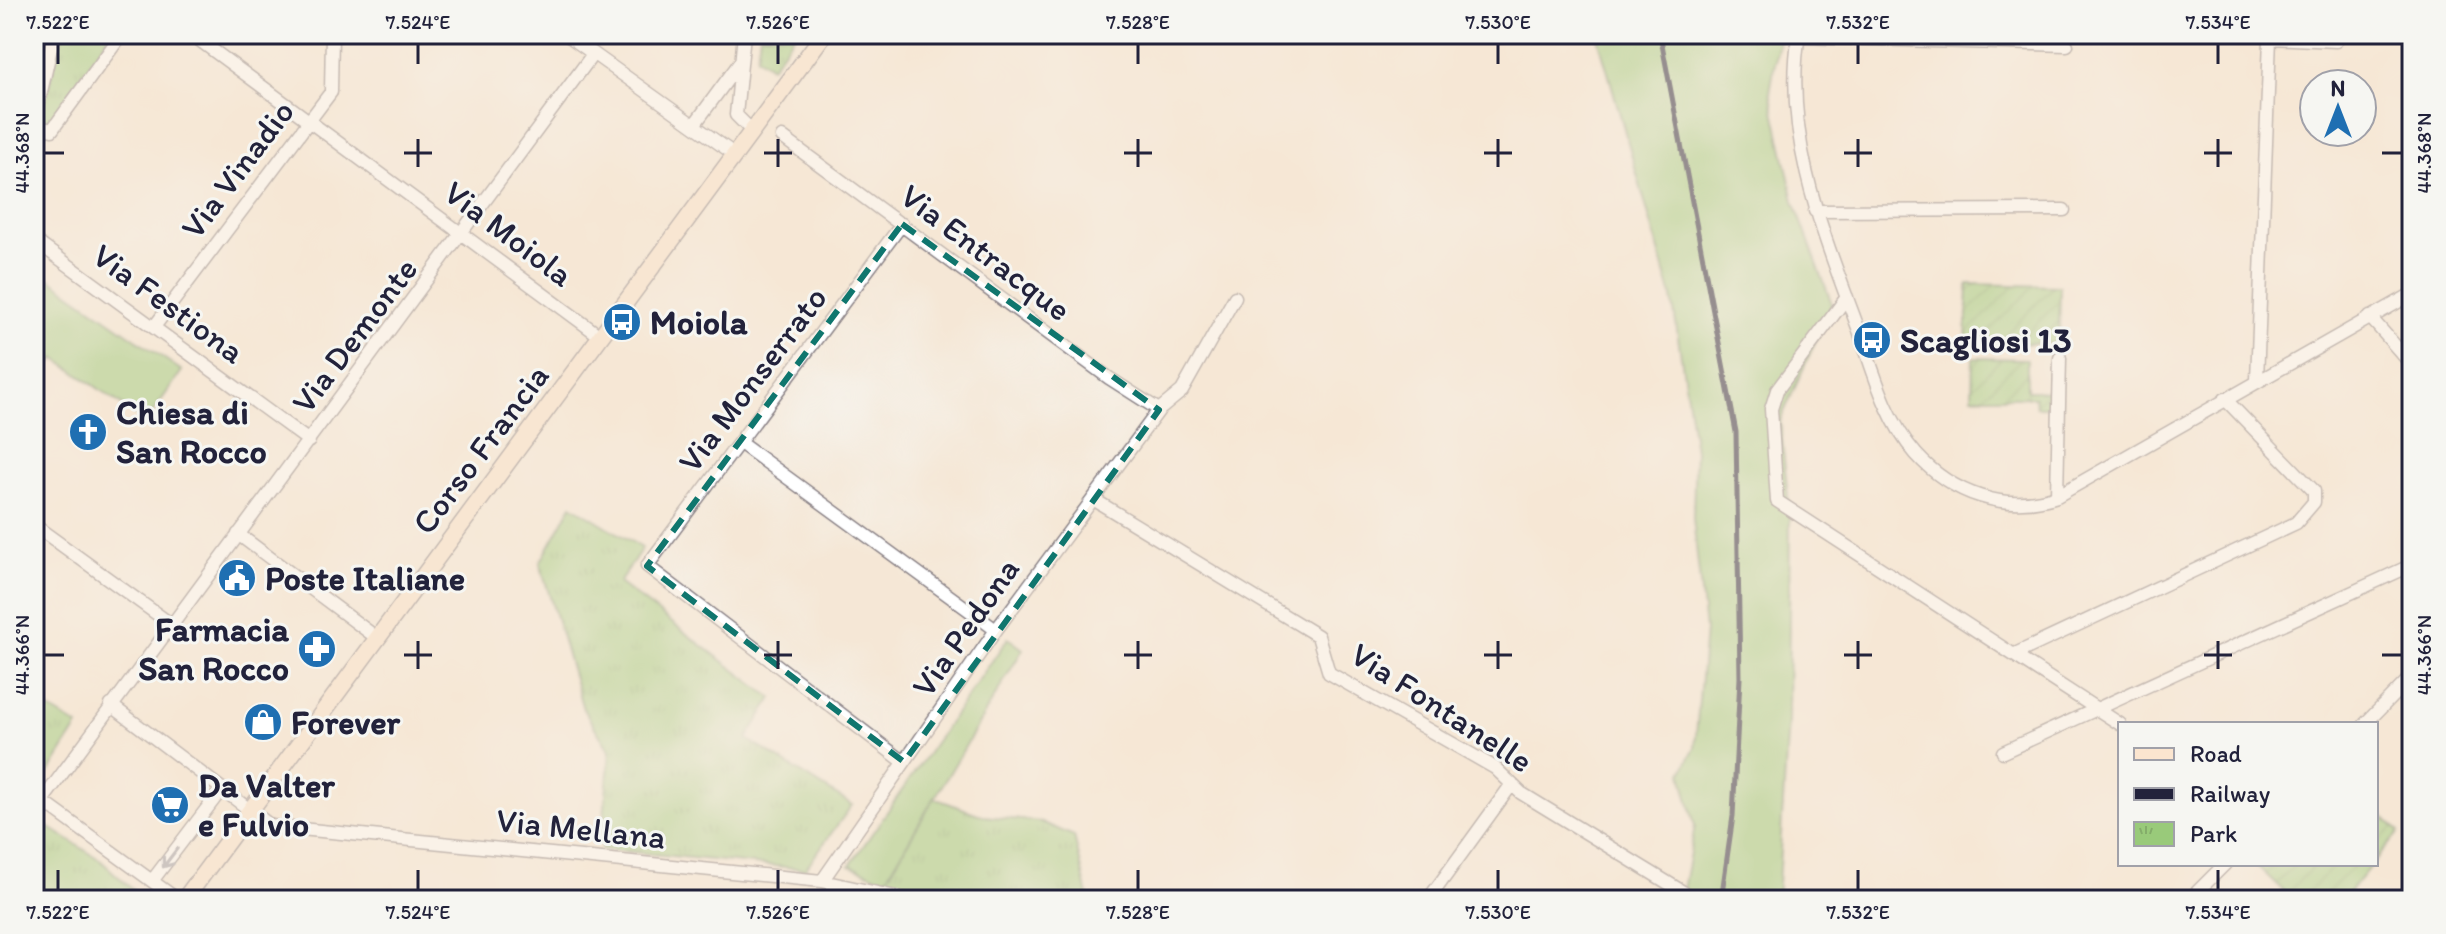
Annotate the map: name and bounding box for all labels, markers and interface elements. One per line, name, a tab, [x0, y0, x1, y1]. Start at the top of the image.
text: 7.522°E	[26, 10, 90, 34]
text: 7.524°E	[386, 10, 450, 34]
text: 7.526°E	[746, 10, 810, 34]
text: 7.528°E	[1106, 10, 1170, 34]
text: 7.530°E	[1465, 10, 1531, 34]
text: 7.532°E	[1826, 10, 1890, 34]
text: 7.534°E	[2185, 10, 2251, 34]
north arrow	[2298, 68, 2378, 148]
text: N	[2331, 75, 2345, 102]
street label: Via Vinadio	[172, 92, 303, 247]
text: 44.368°N	[10, 113, 34, 193]
text: 44.368°N	[2412, 113, 2436, 193]
street label: Via Moiola	[436, 172, 582, 295]
street label: Via Entracque	[892, 175, 1079, 330]
street label: Via Festiona	[85, 235, 253, 372]
street label: Via Demonte	[283, 250, 426, 421]
street label: Via Monserrato	[669, 278, 836, 480]
bus stop icon: Moiola	[601, 301, 643, 343]
place label: Moiola	[650, 302, 748, 343]
bus stop icon: Scagliosi 13	[1851, 319, 1893, 361]
place label: Scagliosi 13	[1900, 320, 2071, 361]
street label: Corso Francia	[403, 356, 557, 542]
place label: Chiesa di San Rocco	[116, 392, 267, 472]
church icon: Chiesa di San Rocco	[67, 411, 109, 453]
street label: Via Pedona	[903, 550, 1028, 705]
public building icon: Poste Italiane	[216, 557, 258, 599]
place label: Poste Italiane	[265, 558, 465, 599]
place label: Farmacia San Rocco	[138, 609, 289, 689]
text: 44.366°N	[10, 615, 34, 695]
text: 44.366°N	[2412, 615, 2436, 695]
pharmacy icon: Farmacia San Rocco	[296, 628, 338, 670]
street label: Via Fontanelle	[1343, 633, 1540, 781]
shop icon: Forever	[242, 701, 284, 743]
place label: Forever	[291, 702, 401, 743]
legend	[2118, 722, 2378, 866]
text: Road	[2190, 739, 2242, 768]
place label: Da Valter e Fulvio	[198, 765, 335, 845]
text: Railway	[2190, 779, 2271, 808]
supermarket icon: Da Valter e Fulvio	[149, 784, 191, 826]
street label: Via Mellana	[494, 799, 668, 858]
text: Park	[2190, 819, 2237, 848]
one-way arrow	[162, 847, 179, 868]
text: 7.522°E	[26, 900, 90, 924]
text: 7.524°E	[386, 900, 450, 924]
text: 7.526°E	[746, 900, 810, 924]
text: 7.528°E	[1106, 900, 1170, 924]
text: 7.530°E	[1465, 900, 1531, 924]
text: 7.532°E	[1826, 900, 1890, 924]
text: 7.534°E	[2185, 900, 2251, 924]

